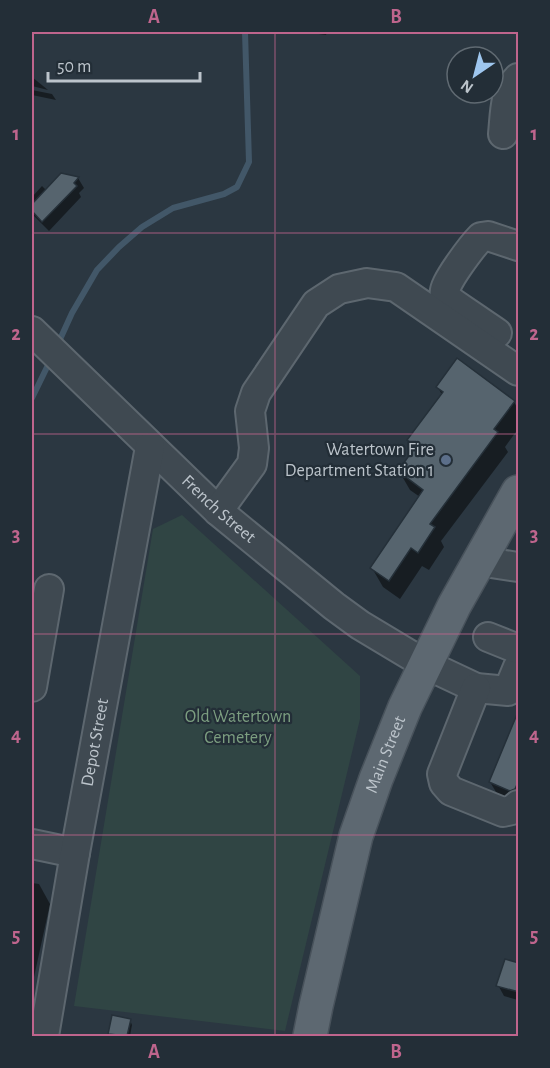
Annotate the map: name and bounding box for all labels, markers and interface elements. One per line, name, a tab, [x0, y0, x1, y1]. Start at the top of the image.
text: A	[148, 7, 160, 27]
text: B	[390, 7, 402, 27]
scale bar	[48, 45, 200, 83]
north arrow	[445, 45, 505, 105]
text: 50 m	[57, 58, 91, 76]
text: N	[458, 77, 476, 96]
text: 1	[12, 124, 20, 144]
text: 1	[530, 124, 538, 144]
text: 2	[11, 324, 21, 344]
text: 2	[529, 324, 539, 344]
place label: Watertown Fire Department Station 1	[285, 441, 434, 480]
marker: Watertown Fire Department Station 1	[439, 453, 453, 467]
street label: French Street	[178, 472, 259, 547]
text: 3	[12, 525, 20, 545]
text: 3	[530, 525, 538, 545]
street label: Depot Street	[78, 697, 112, 788]
park label: Old Watertown Cemetery	[185, 708, 291, 747]
street label: Main Street	[363, 713, 409, 796]
text: 4	[11, 725, 21, 745]
text: 4	[529, 725, 539, 745]
text: 5	[12, 926, 20, 946]
text: 5	[530, 926, 538, 946]
text: A	[148, 1042, 160, 1062]
text: B	[390, 1042, 402, 1062]

